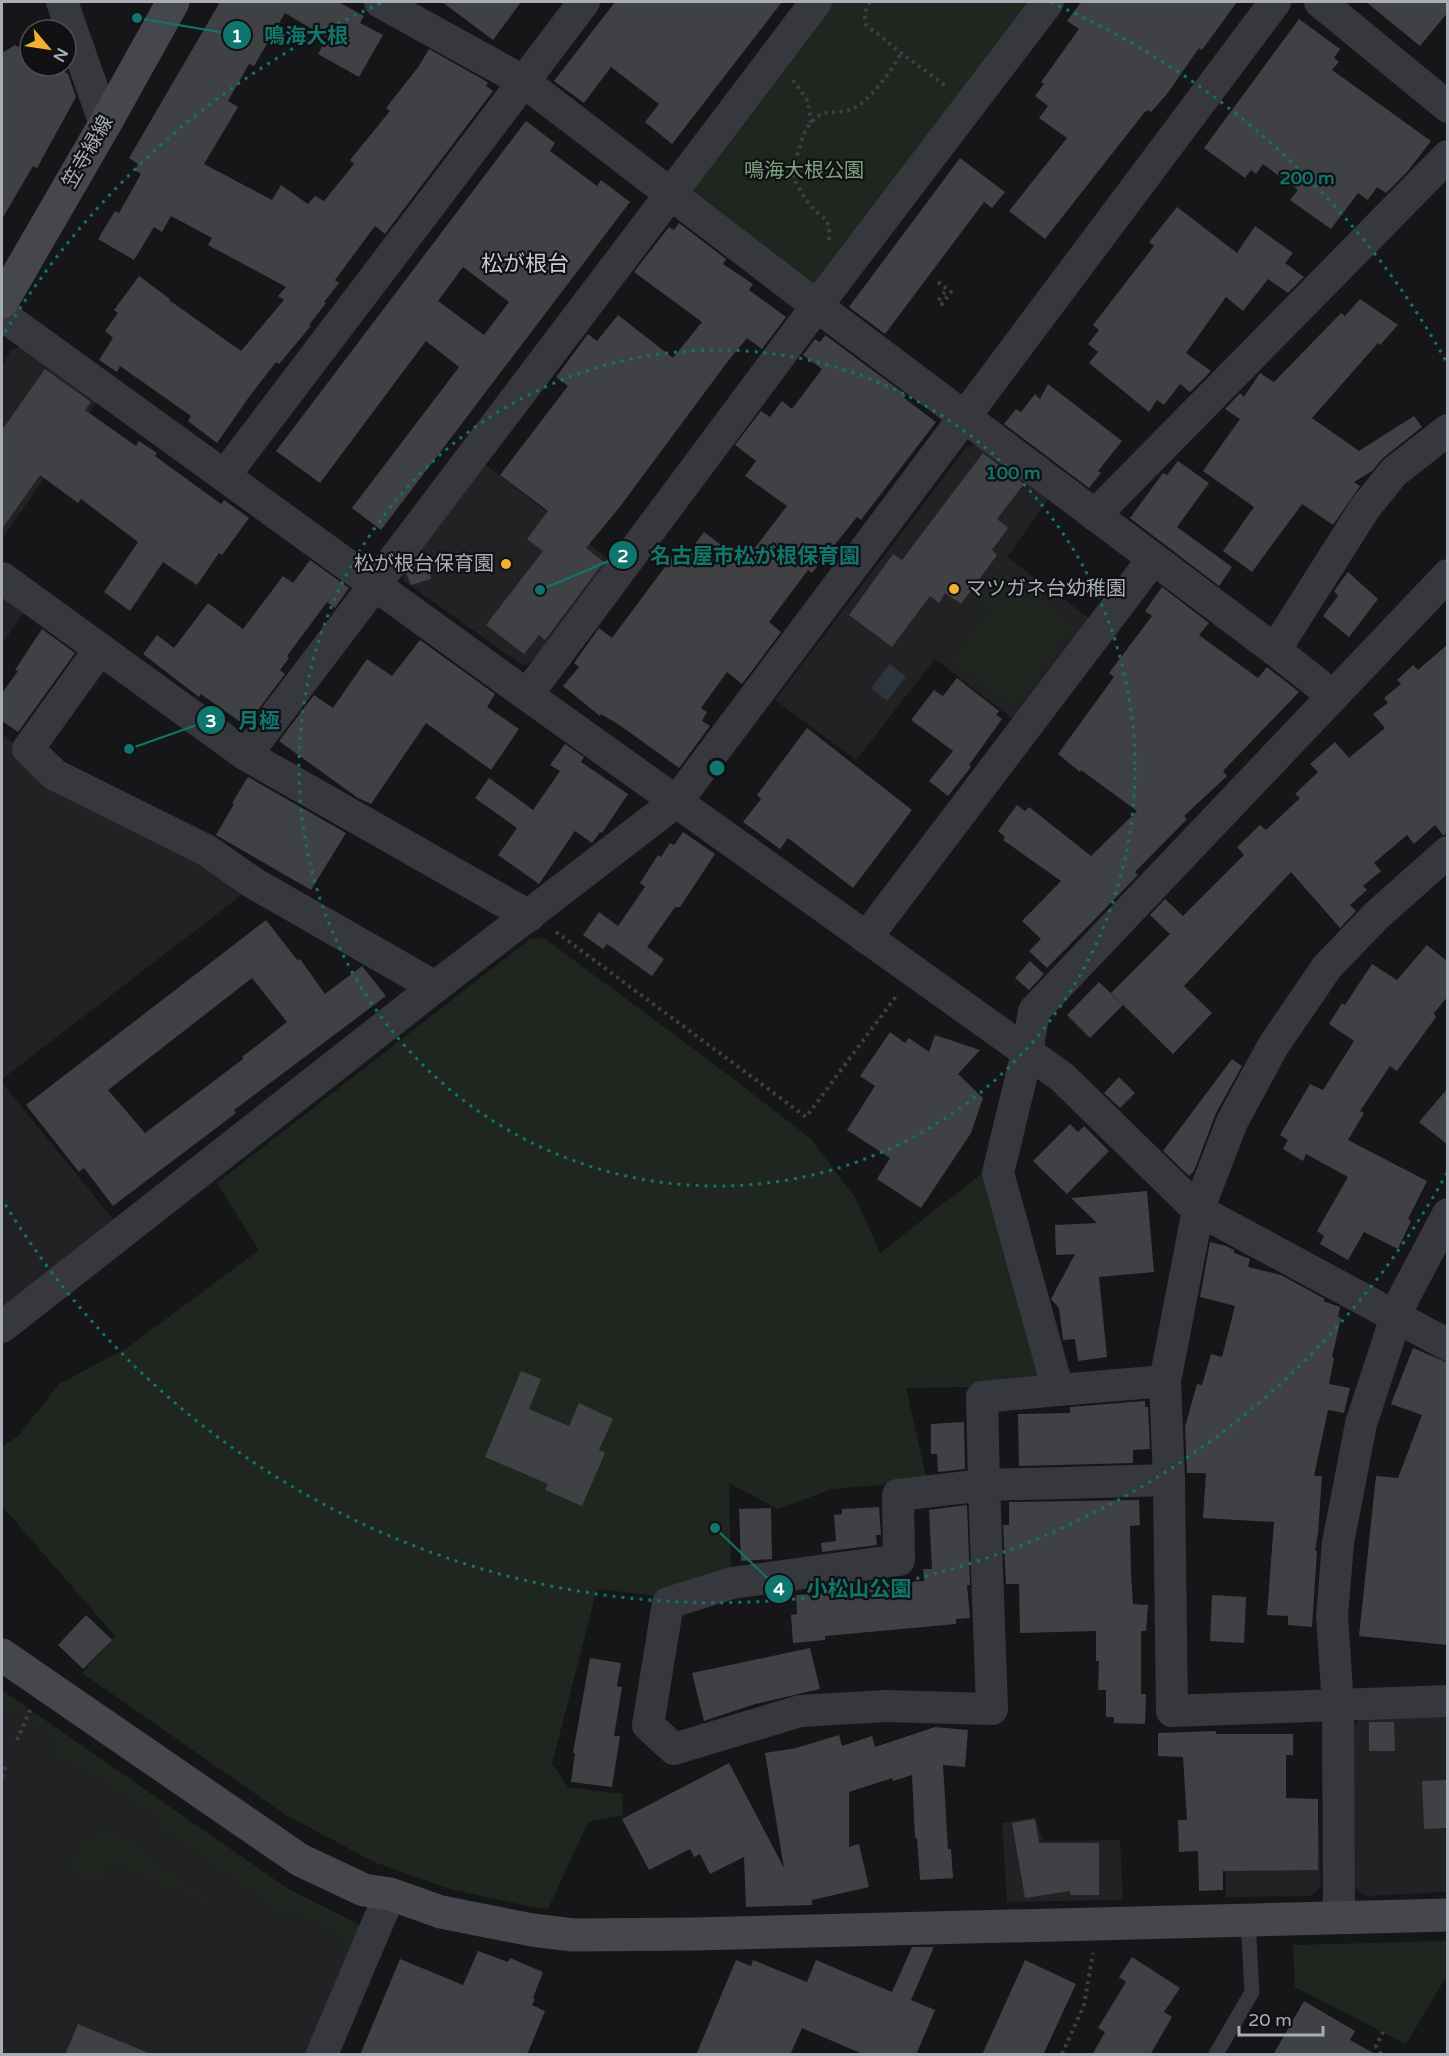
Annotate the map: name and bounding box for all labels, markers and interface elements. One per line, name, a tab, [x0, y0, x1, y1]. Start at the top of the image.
callout: 鳴海大根	[222, 16, 360, 55]
north arrow	[18, 18, 78, 78]
text: 鳴海大根	[264, 24, 348, 49]
text: 1	[231, 25, 243, 47]
text: N	[48, 44, 72, 65]
street label: 笠寺緑線	[58, 111, 118, 193]
park label: 鳴海大根公園	[744, 159, 864, 183]
text: 200 m	[1279, 167, 1335, 189]
district label: 松が根台	[481, 251, 569, 277]
text: 100 m	[985, 462, 1041, 484]
callout: 名古屋市松が根保育園	[608, 536, 872, 575]
text: 名古屋市松が根保育園	[650, 544, 860, 569]
text: 2	[617, 545, 629, 567]
place label: 松が根台保育園	[354, 552, 494, 576]
marker: 松が根台保育園	[499, 557, 513, 571]
place label: マツガネ台幼稚園	[966, 577, 1126, 601]
marker: マツガネ台幼稚園	[947, 582, 961, 596]
callout: 月極	[196, 701, 292, 740]
text: 月極	[238, 709, 280, 734]
text: 3	[205, 710, 217, 732]
centre of rings	[707, 758, 727, 778]
callout: 小松山公園	[764, 1569, 923, 1608]
text: 小松山公園	[807, 1577, 912, 1602]
text: 4	[773, 1578, 785, 1600]
scale bar	[1239, 1999, 1323, 2037]
text: 20 m	[1248, 2009, 1292, 2031]

